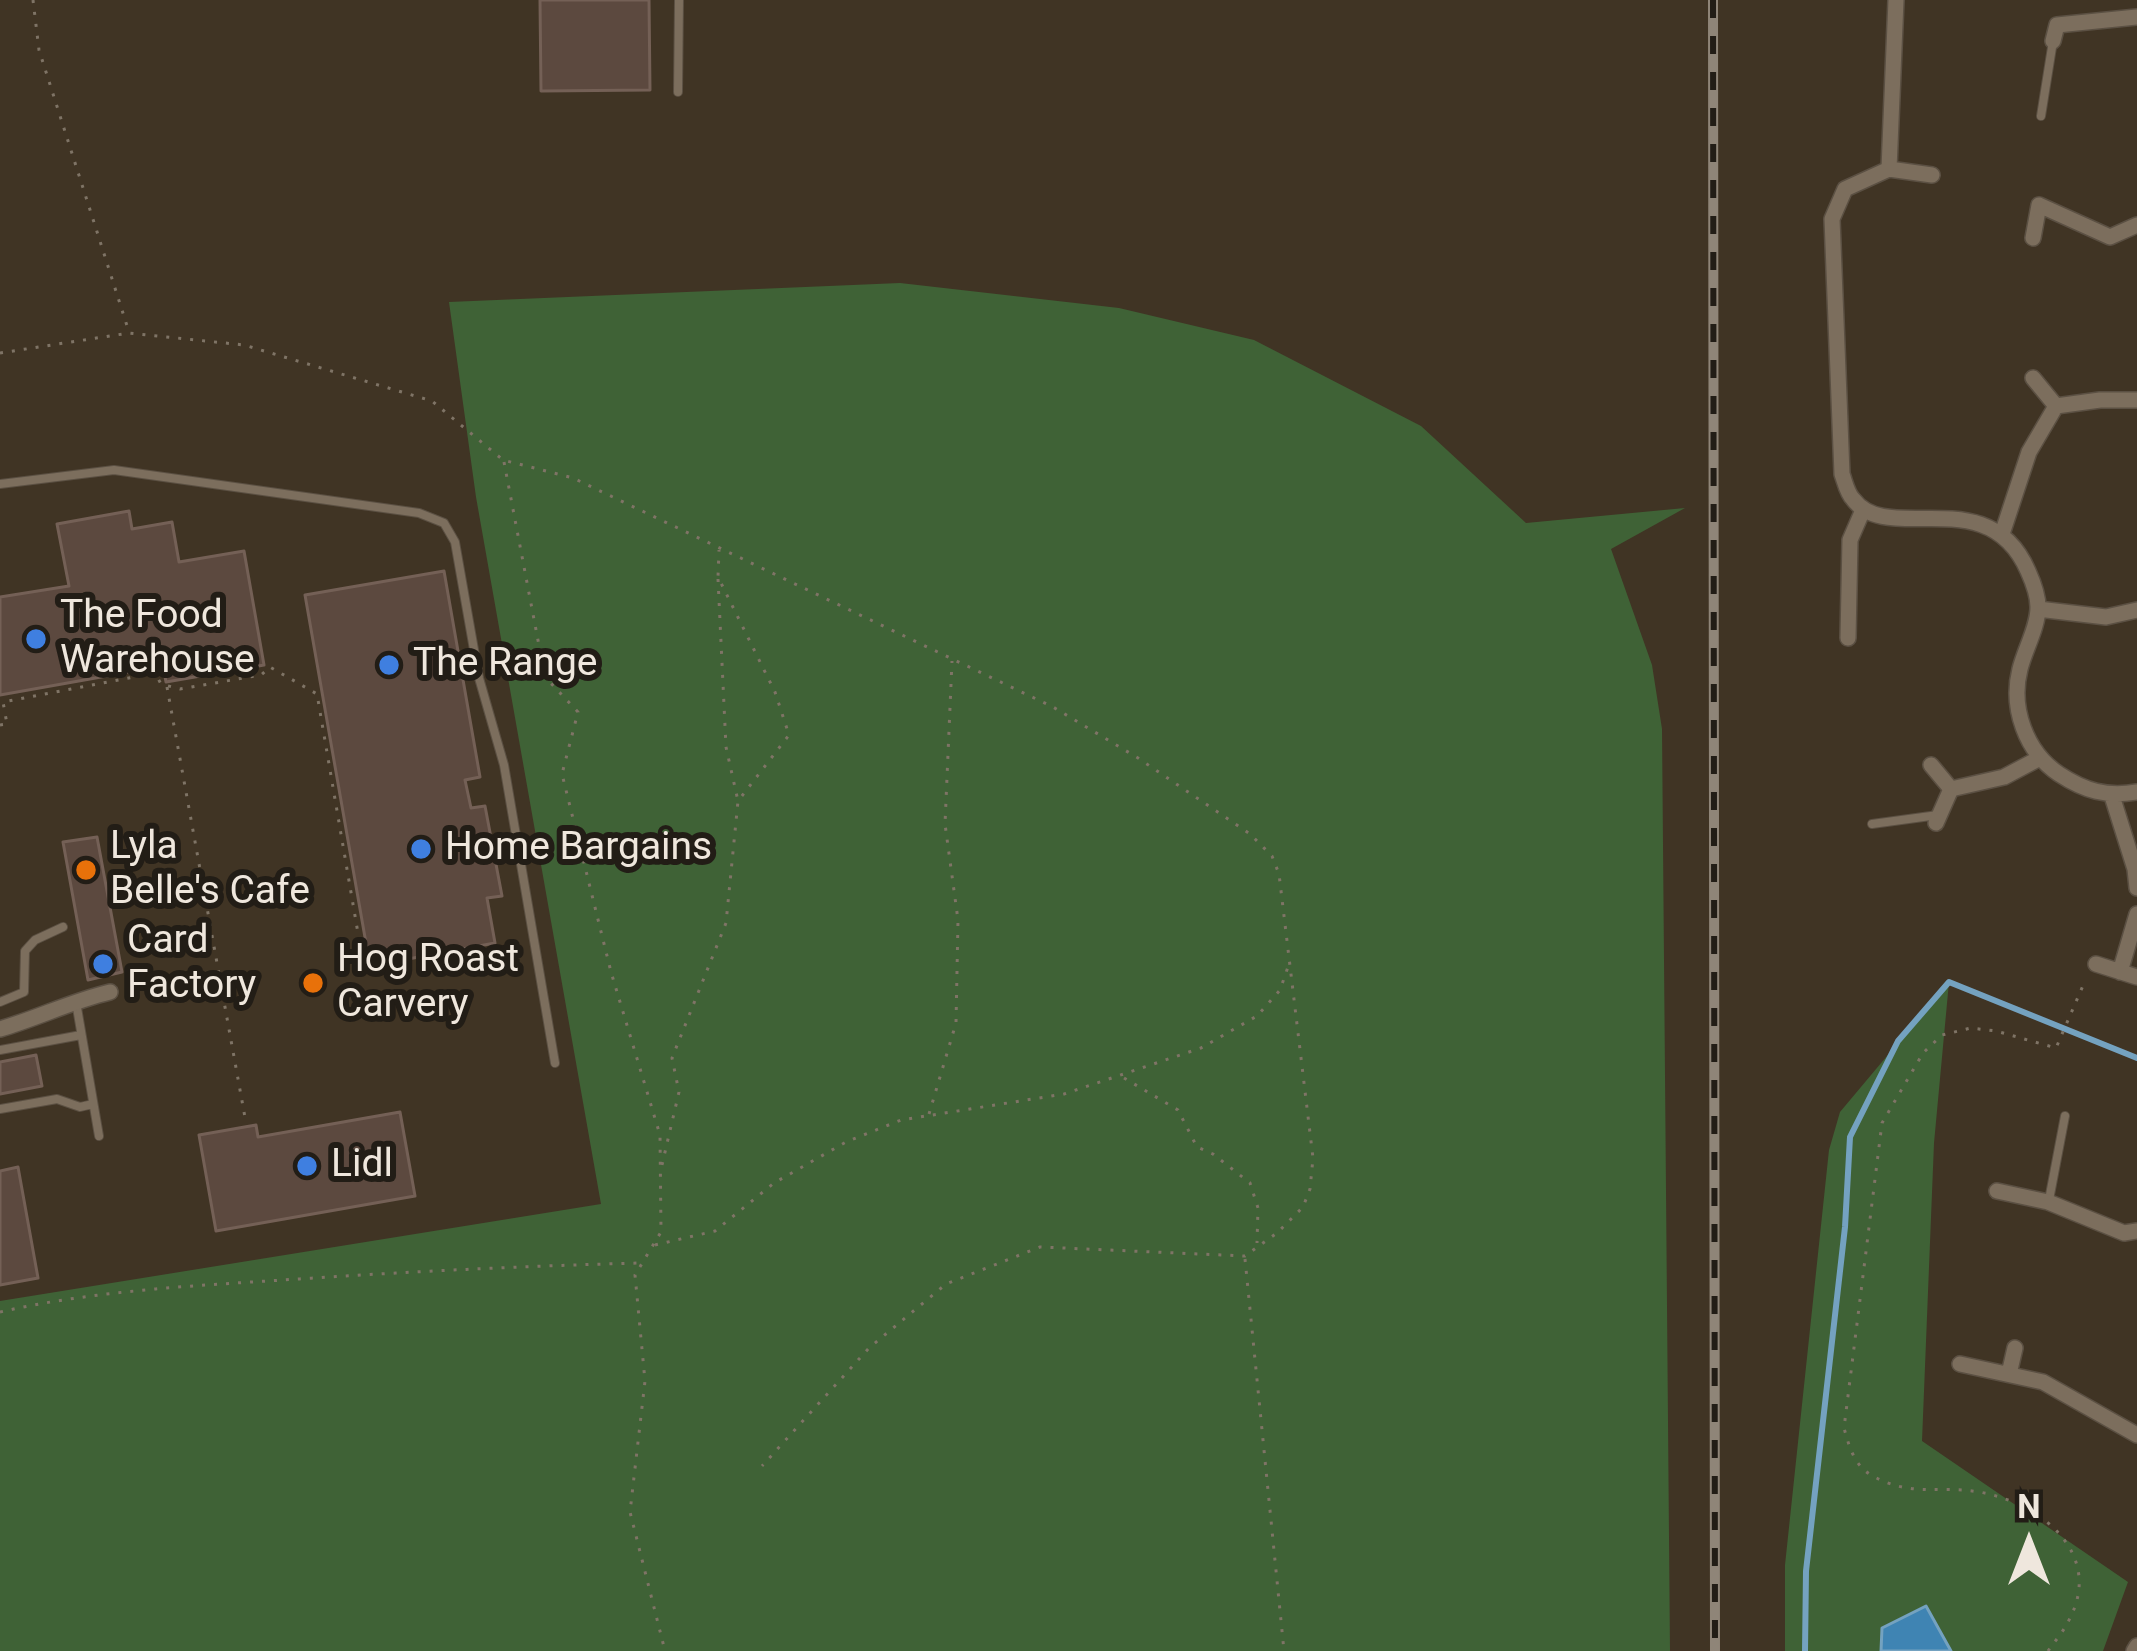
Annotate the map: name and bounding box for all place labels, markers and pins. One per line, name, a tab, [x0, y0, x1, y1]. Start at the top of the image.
place label: The Food Warehouse	[60, 594, 255, 685]
marker: The Food Warehouse	[23, 626, 49, 652]
place label: The Range	[413, 642, 597, 688]
marker: The Range	[376, 652, 402, 678]
place label: Lyla Belle's Cafe	[110, 825, 310, 916]
place label: Home Bargains	[445, 826, 712, 872]
marker: Home Bargains	[408, 836, 434, 862]
marker: Lyla Belle's Cafe	[73, 857, 99, 883]
place label: Card Factory	[127, 919, 256, 1010]
place label: Hog Roast Carvery	[337, 938, 519, 1029]
marker: Card Factory	[90, 951, 116, 977]
marker: Hog Roast Carvery	[300, 970, 326, 996]
place label: Lidl	[331, 1143, 393, 1189]
marker: Lidl	[294, 1153, 320, 1179]

